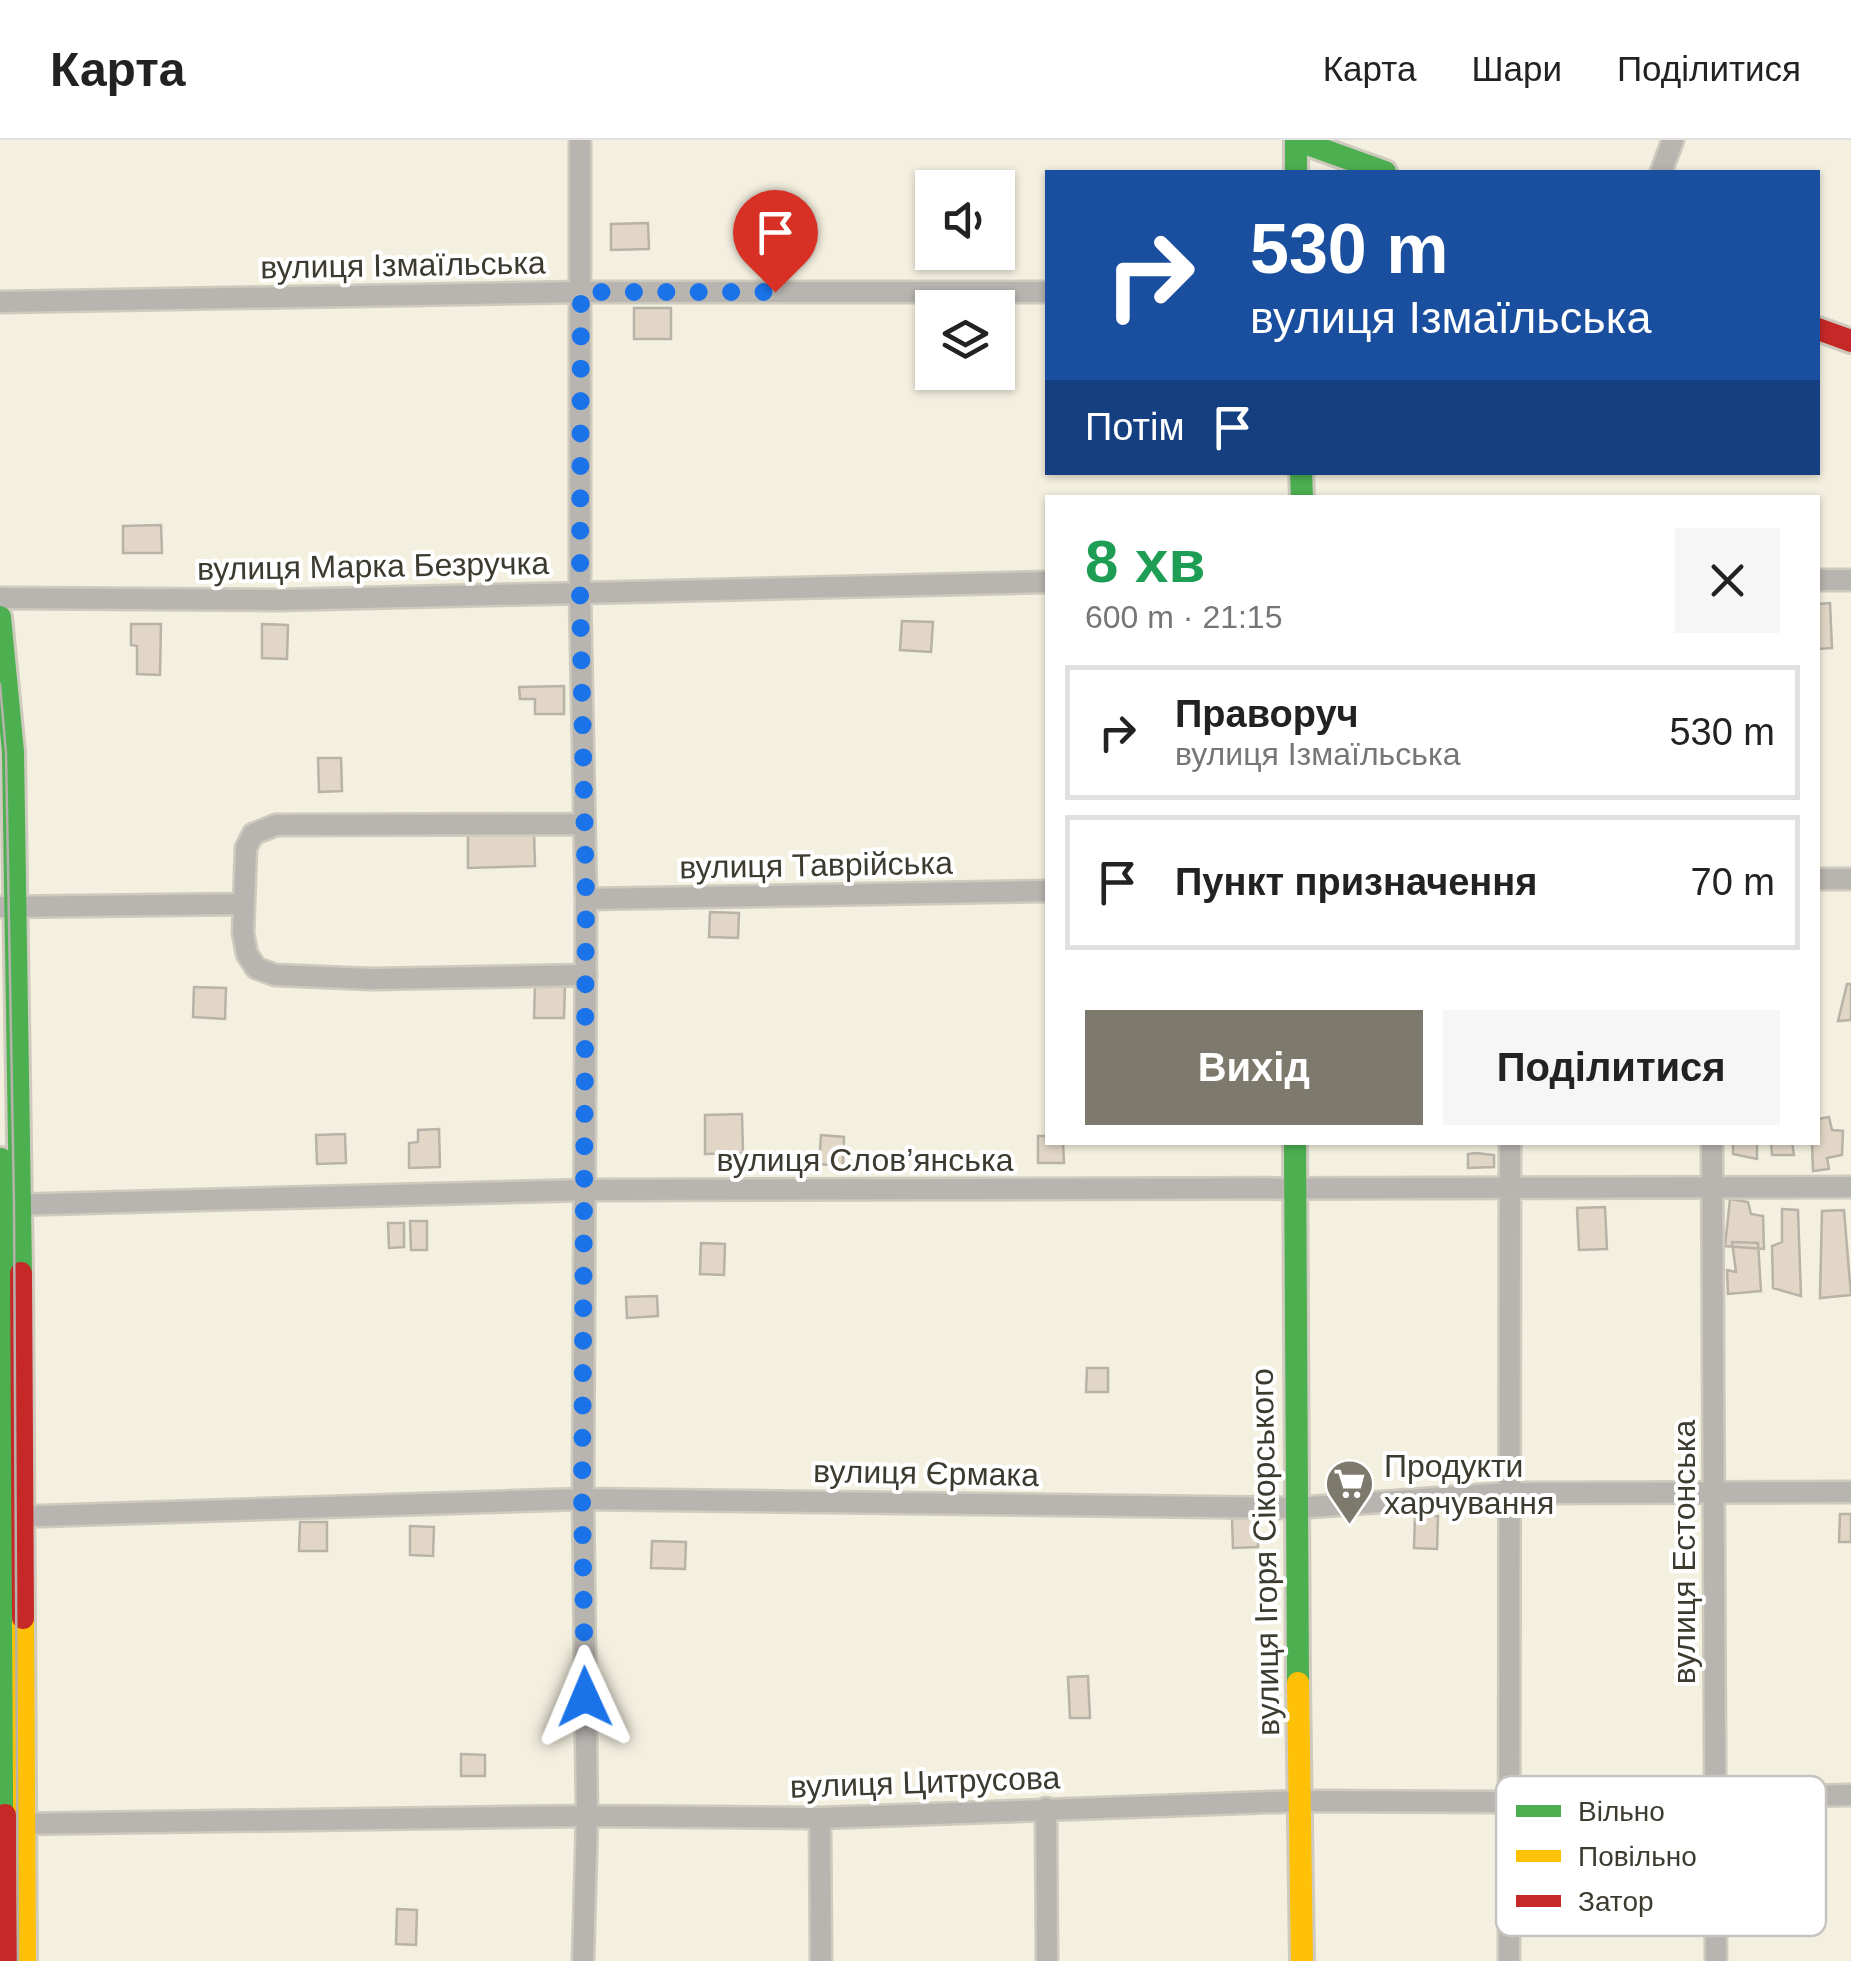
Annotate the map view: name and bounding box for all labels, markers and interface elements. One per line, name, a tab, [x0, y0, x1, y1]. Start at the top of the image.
text: Карта	[50, 43, 185, 96]
text: Карта	[1323, 49, 1416, 88]
text: Шари	[1471, 49, 1562, 88]
text: Поділитися	[1617, 49, 1801, 88]
map controls	[915, 170, 1015, 390]
button: sound	[915, 170, 1015, 270]
pin	[733, 190, 818, 293]
icon: arrive	[748, 205, 803, 260]
icon: right	[1085, 210, 1215, 340]
text: 530 m	[1250, 210, 1448, 288]
street label: вулиця Ізмаїльська	[260, 245, 546, 285]
button: layers	[915, 290, 1015, 390]
text: вулиця Ізмаїльська	[1250, 292, 1651, 343]
icon: arrive	[1205, 400, 1260, 455]
text: Потім	[1085, 406, 1185, 448]
text: 8 хв	[1085, 528, 1205, 595]
button: close	[1675, 528, 1780, 633]
street label: вулиця Марка Безручка	[197, 545, 550, 587]
text: 600 m · 21:15	[1085, 599, 1282, 635]
text: Праворуч	[1175, 693, 1359, 735]
icon: right	[1090, 705, 1145, 760]
text: 530 m	[1669, 711, 1775, 753]
text: вулиця Ізмаїльська	[1175, 736, 1460, 772]
street label: вулиця Таврійська	[679, 845, 953, 885]
icon: arrive	[1090, 855, 1145, 910]
text: Пункт призначення	[1175, 861, 1537, 903]
text: 70 m	[1691, 861, 1775, 903]
button: Вихід	[1085, 1010, 1423, 1125]
button: Поділитися	[1443, 1010, 1780, 1125]
street label: вулиця Слов’янська	[717, 1142, 1014, 1178]
street label: вулиця Ігоря Сікорського	[1244, 1368, 1286, 1736]
street label: вулиця Естонська	[1666, 1419, 1702, 1684]
place label: Продукти харчування	[1384, 1448, 1554, 1521]
street label: вулиця Єрмака	[813, 1453, 1039, 1493]
supermarket icon: Продукти харчування	[1323, 1458, 1375, 1526]
position arrow	[533, 1645, 637, 1749]
street label: вулиця Цитрусова	[789, 1759, 1061, 1805]
legend	[1496, 1776, 1826, 1936]
text: Вільно	[1578, 1796, 1665, 1827]
text: Повільно	[1578, 1841, 1697, 1872]
text: Затор	[1578, 1886, 1654, 1917]

